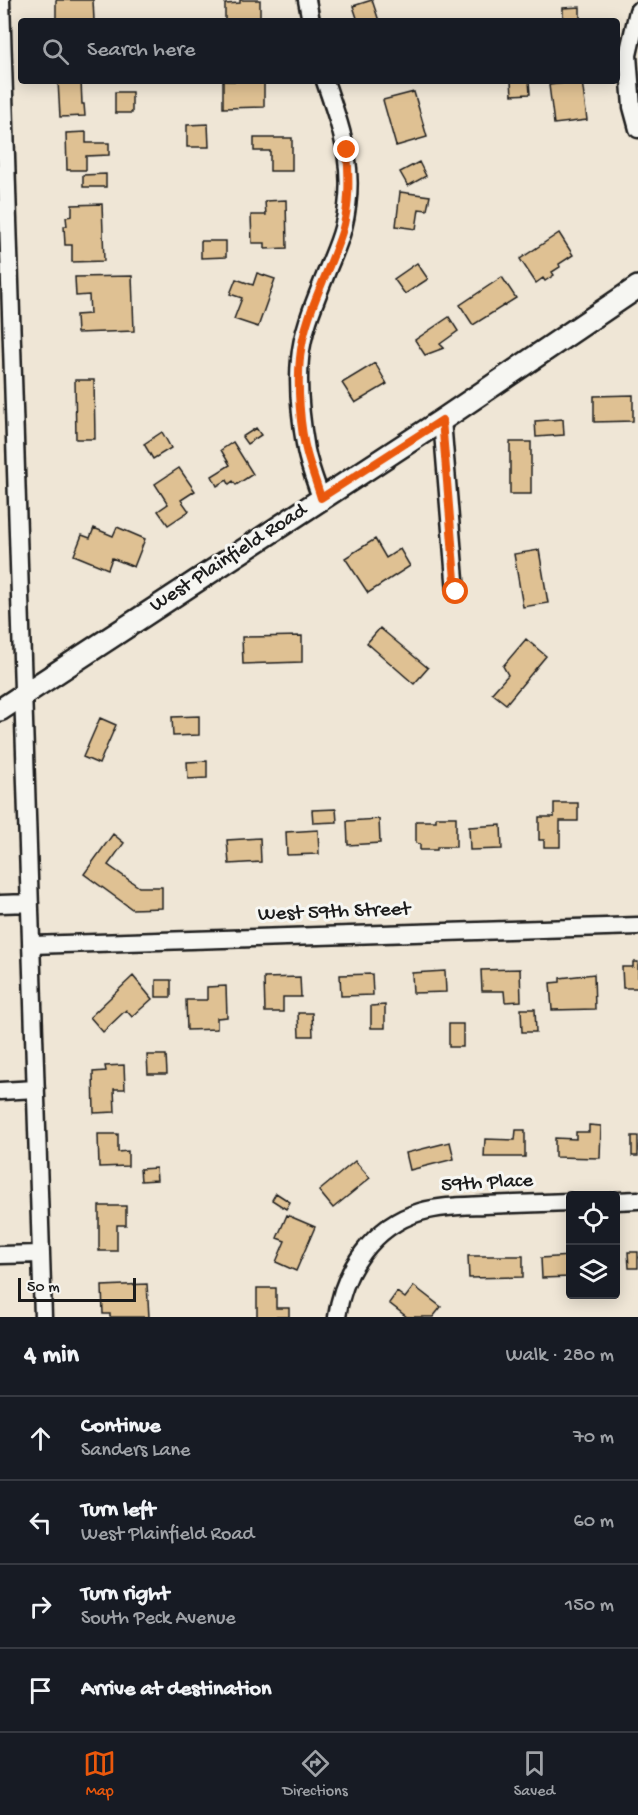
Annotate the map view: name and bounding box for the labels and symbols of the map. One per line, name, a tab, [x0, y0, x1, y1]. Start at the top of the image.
route end	[333, 136, 359, 162]
street label: West Plainfield Road	[146, 498, 314, 619]
route start	[442, 578, 468, 604]
street label: West 59th Street	[257, 898, 413, 928]
street label: 59th Place	[440, 1169, 535, 1199]
scale bar	[18, 1275, 136, 1302]

